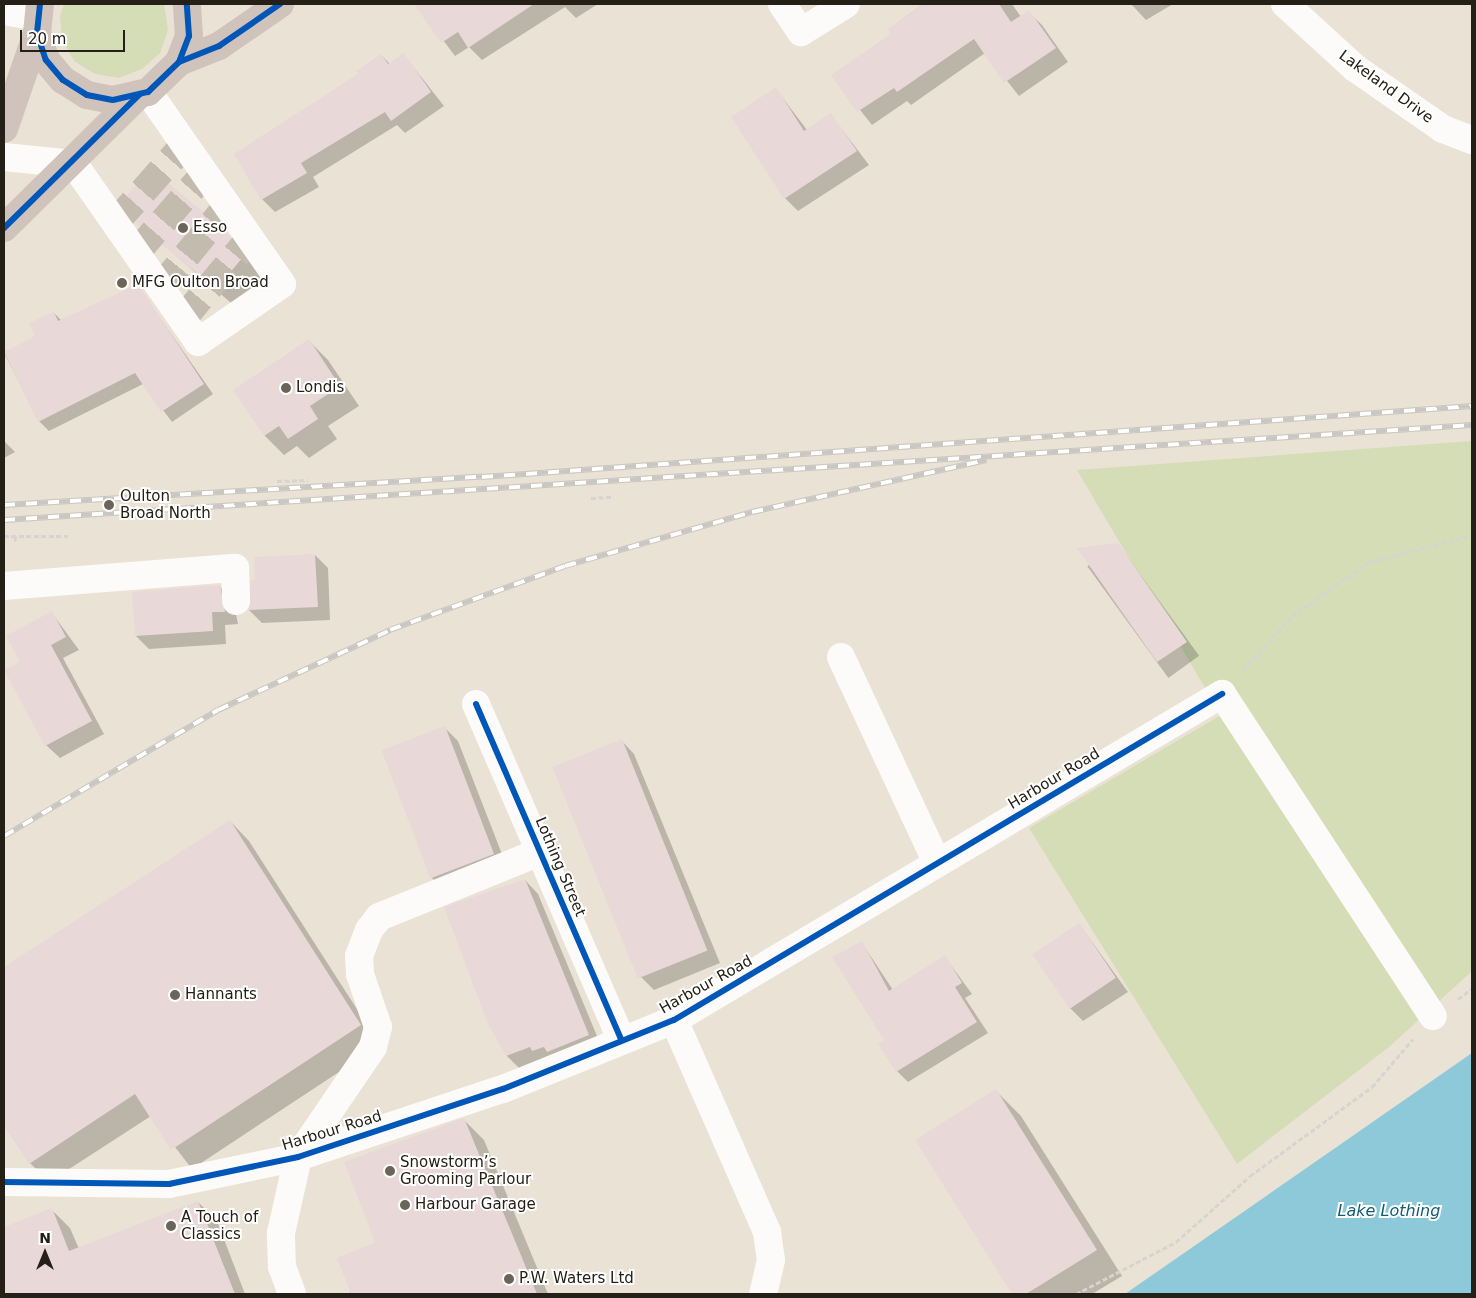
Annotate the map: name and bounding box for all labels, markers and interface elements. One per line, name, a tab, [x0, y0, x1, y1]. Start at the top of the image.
scale bar	[22, 20, 128, 52]
text: 20 m	[28, 30, 66, 48]
street label: Lakeland Drive	[1335, 47, 1437, 127]
place label: Esso	[193, 219, 227, 237]
marker: Esso	[177, 222, 189, 234]
place label: MFG Oulton Broad	[132, 274, 269, 292]
marker: MFG Oulton Broad	[116, 277, 128, 289]
place label: Londis	[296, 379, 344, 397]
marker: Londis	[280, 382, 292, 394]
place label: Oulton Broad North	[120, 487, 211, 522]
marker: Oulton Broad North	[102, 498, 116, 512]
street label: Harbour Road	[1005, 745, 1103, 813]
street label: Lothing Street	[531, 815, 589, 919]
street label: Harbour Road	[656, 952, 756, 1018]
place label: Hannants	[185, 986, 257, 1004]
marker: Hannants	[169, 989, 181, 1001]
street label: Harbour Road	[280, 1107, 384, 1155]
place label: Snowstorm’s Grooming Parlour	[400, 1153, 531, 1188]
marker: Snowstorm’s Grooming Parlour	[384, 1165, 396, 1177]
place label: Harbour Garage	[415, 1196, 536, 1214]
marker: Harbour Garage	[399, 1199, 411, 1211]
water label: Lake Lothing	[1338, 1201, 1440, 1221]
place label: A Touch of Classics	[181, 1208, 258, 1243]
marker: A Touch of Classics	[165, 1220, 177, 1232]
north arrow	[20, 1228, 70, 1278]
text: N	[39, 1230, 51, 1246]
place label: P.W. Waters Ltd	[519, 1270, 634, 1288]
marker: P.W. Waters Ltd	[503, 1273, 515, 1285]

